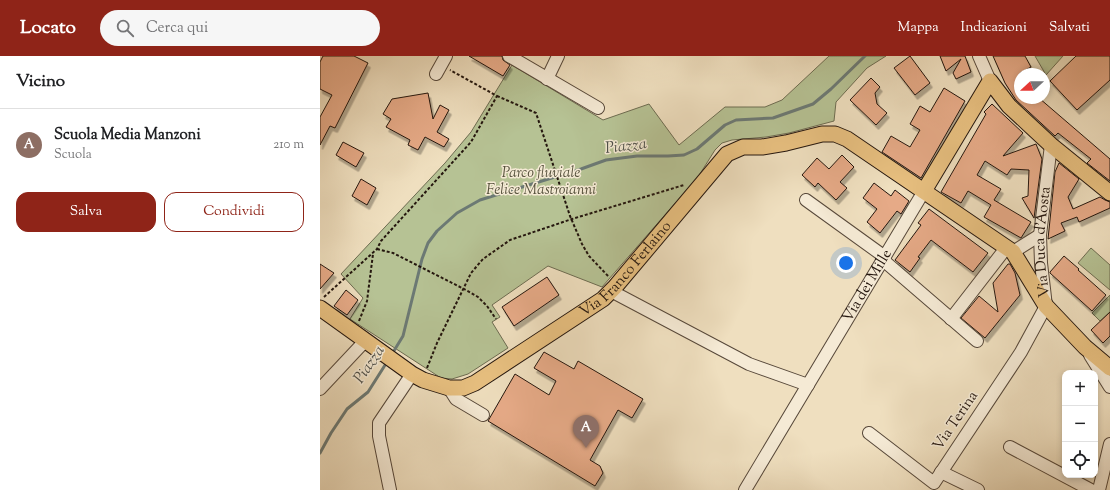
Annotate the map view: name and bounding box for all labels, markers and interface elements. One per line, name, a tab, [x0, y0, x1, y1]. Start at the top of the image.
search box	[100, 10, 380, 46]
text: Locato	[20, 15, 76, 42]
icon: search	[114, 17, 136, 39]
text: Cerca qui	[146, 18, 208, 39]
text: Mappa	[898, 18, 939, 38]
text: Indicazioni	[961, 18, 1027, 38]
text: Salvati	[1049, 18, 1090, 38]
north arrow	[1014, 68, 1050, 104]
text: Vicino	[16, 70, 65, 94]
text: Scuola Media Manzoni	[54, 125, 201, 146]
water label: Piazza	[604, 133, 648, 161]
text: A	[24, 136, 34, 154]
text: 210 m	[273, 136, 304, 154]
text: Scuola	[54, 146, 92, 164]
park label: Parco fluviale Felice Mastroianni	[486, 163, 596, 201]
street label: Via Duca d'Aosta	[1029, 185, 1056, 299]
button: Salva	[16, 192, 156, 232]
button: Condividi	[164, 192, 304, 232]
street label: Via Franco Ferlaino	[575, 217, 677, 322]
street label: Via dei Mille	[837, 245, 897, 326]
your location	[836, 253, 856, 273]
water label: Piazza	[349, 341, 391, 389]
map controls	[1062, 370, 1098, 478]
button: +	[1062, 370, 1098, 406]
street label: Via Terina	[928, 387, 984, 455]
button: −	[1062, 406, 1098, 442]
pin: A	[573, 415, 599, 448]
button: locate	[1062, 442, 1098, 478]

